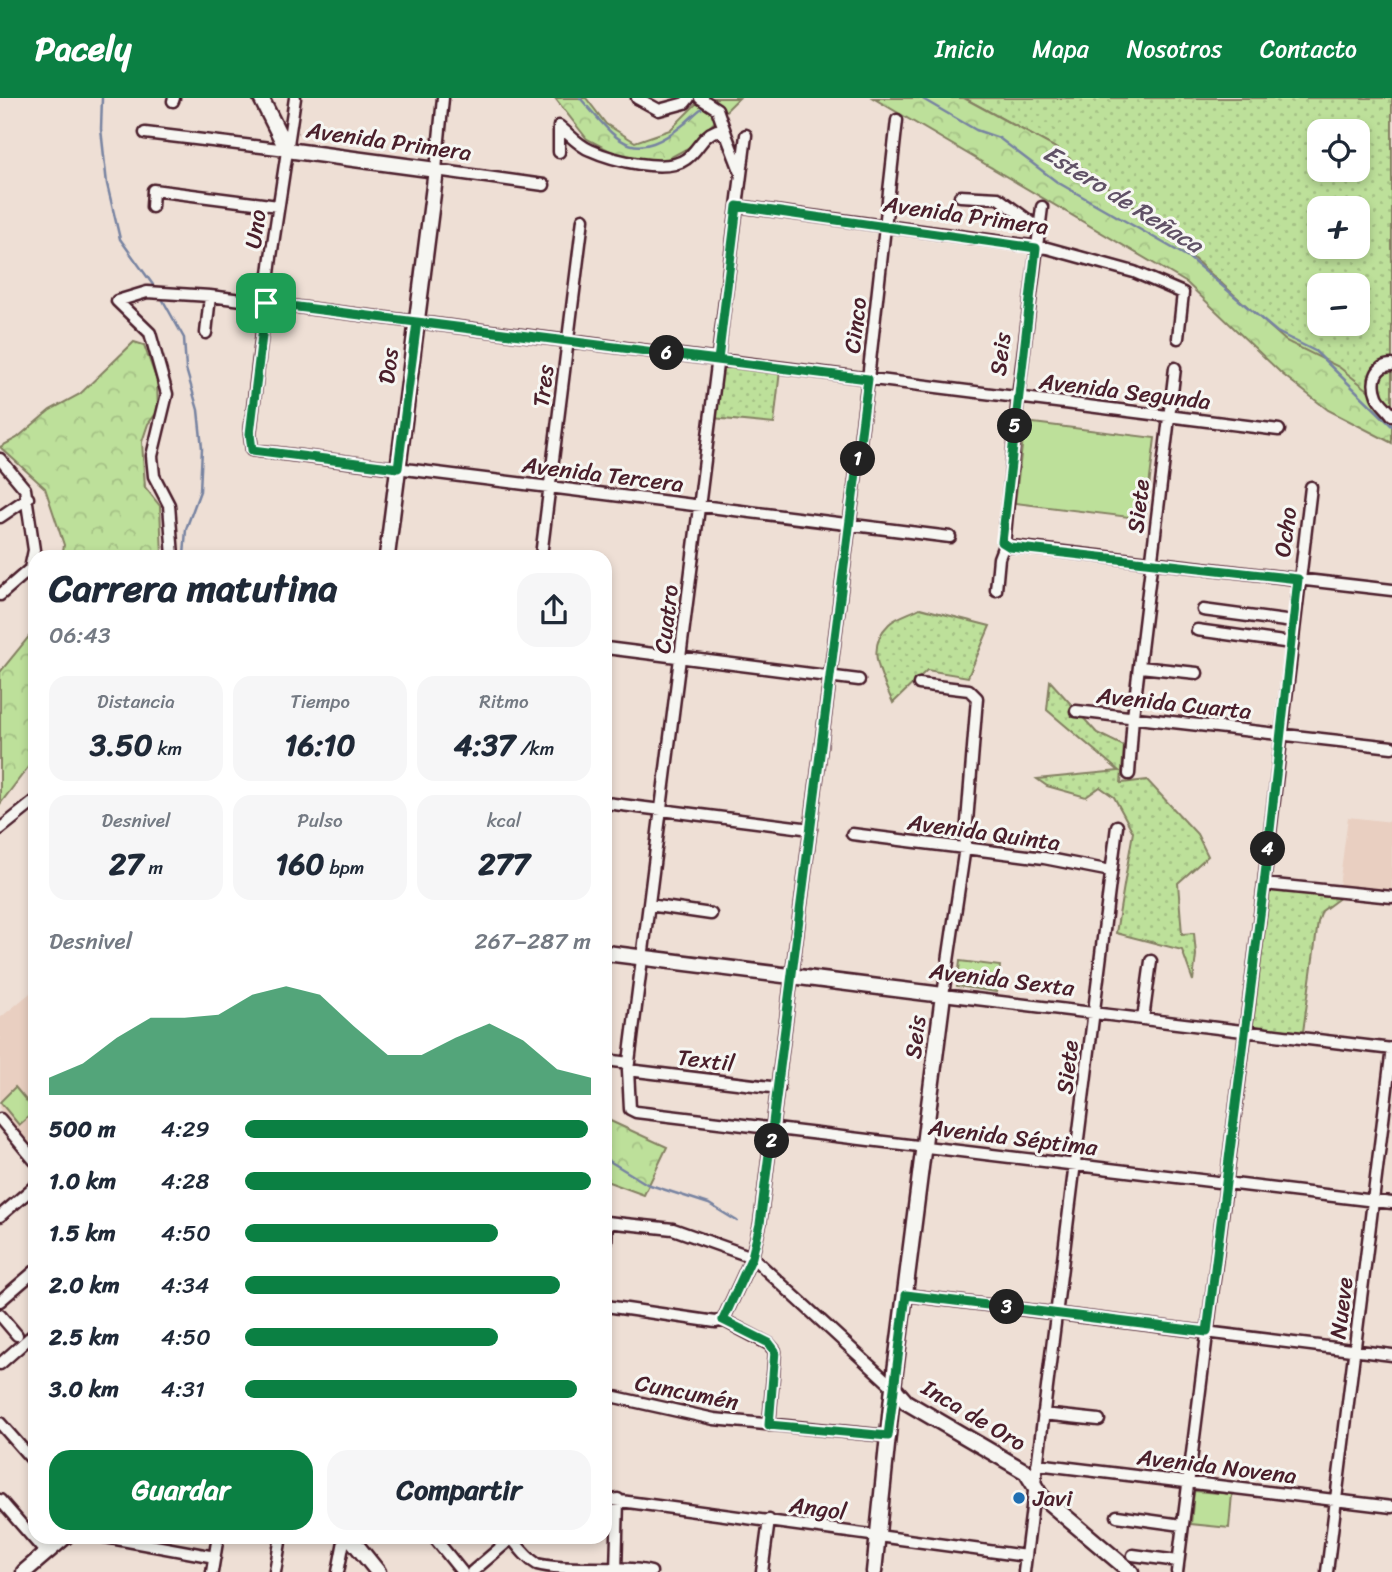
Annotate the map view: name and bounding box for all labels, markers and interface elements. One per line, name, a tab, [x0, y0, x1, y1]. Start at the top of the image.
text: Pacely	[35, 20, 131, 78]
text: Inicio	[935, 28, 994, 70]
text: Mapa	[1032, 28, 1089, 70]
text: Nosotros	[1127, 28, 1222, 70]
text: Contacto	[1260, 28, 1357, 70]
street label: Avenida Primera	[303, 109, 475, 173]
map controls	[1307, 119, 1370, 336]
button: locate	[1307, 119, 1370, 182]
water label: Estero de Reñaca	[1035, 133, 1213, 266]
street label: Avenida Primera	[880, 183, 1052, 247]
button: +	[1307, 196, 1370, 259]
street label: Uno	[232, 206, 279, 251]
pin	[236, 273, 296, 333]
button: −	[1307, 273, 1370, 336]
icon: arrive	[247, 284, 285, 322]
street label: Cinco	[832, 294, 879, 355]
street label: Seis	[978, 330, 1024, 378]
pin: 6	[650, 336, 684, 370]
text: 6	[661, 336, 672, 369]
street label: Dos	[366, 345, 411, 386]
street label: Avenida Segunda	[1036, 361, 1213, 422]
street label: Tres	[521, 362, 566, 410]
pin: 5	[998, 408, 1032, 444]
text: 5	[1009, 409, 1020, 442]
pin: 1	[840, 442, 876, 476]
text: 1	[853, 442, 862, 475]
street label: Avenida Tercera	[519, 444, 686, 505]
street label: Siete	[1115, 477, 1162, 535]
street label: Ocho	[1262, 504, 1309, 560]
text: Carrera matutina	[49, 555, 338, 622]
button: share	[517, 573, 591, 647]
street label: Cuatro	[642, 582, 691, 656]
text: 06:43	[49, 615, 111, 656]
street label: Avenida Cuarta	[1094, 675, 1254, 732]
text: Distancia	[97, 685, 175, 718]
text: Tiempo	[290, 685, 350, 718]
text: Ritmo	[479, 685, 529, 718]
text: 3.50	[90, 718, 153, 772]
text: 16:10	[285, 718, 355, 772]
text: 4:37	[454, 718, 515, 772]
text: km	[153, 732, 182, 765]
text: /km	[515, 732, 554, 765]
street label: Avenida Quinta	[904, 801, 1063, 864]
text: Desnivel	[102, 804, 170, 837]
text: Pulso	[297, 804, 343, 837]
text: kcal	[487, 804, 521, 837]
pin: 4	[1250, 832, 1286, 866]
text: 4	[1262, 832, 1273, 865]
text: 27	[109, 837, 143, 891]
text: 160	[276, 837, 324, 891]
text: 277	[478, 837, 530, 891]
text: m	[143, 851, 163, 884]
text: bpm	[324, 851, 364, 884]
text: Desnivel	[49, 921, 132, 962]
text: 267–287 m	[475, 921, 591, 962]
street label: Avenida Sexta	[926, 950, 1077, 1009]
street label: Seis	[893, 1013, 939, 1061]
street label: Textil	[675, 1037, 737, 1084]
street label: Siete	[1044, 1038, 1091, 1096]
street label: Avenida Séptima	[925, 1107, 1100, 1168]
text: 500 m	[49, 1109, 116, 1150]
text: 4:29	[161, 1109, 210, 1150]
pin: 2	[754, 1124, 790, 1158]
text: 2	[766, 1124, 777, 1157]
text: 1.0 km	[49, 1161, 116, 1202]
text: 4:28	[161, 1161, 209, 1202]
text: 1.5 km	[49, 1213, 116, 1254]
text: 4:50	[161, 1213, 211, 1254]
text: 2.0 km	[49, 1265, 120, 1306]
text: 4:34	[161, 1265, 209, 1306]
street label: Nueve	[1317, 1275, 1366, 1341]
pin: 3	[990, 1290, 1024, 1324]
text: 3	[1001, 1290, 1012, 1323]
text: 2.5 km	[49, 1317, 119, 1358]
text: 4:50	[161, 1317, 211, 1358]
street label: Cuncumén	[632, 1362, 742, 1423]
street label: Inca de Oro	[913, 1367, 1034, 1463]
text: 3.0 km	[49, 1369, 119, 1410]
text: 4:31	[161, 1369, 205, 1410]
street label: Avenida Novena	[1134, 1436, 1299, 1497]
button: Guardar	[49, 1450, 313, 1530]
button: Compartir	[327, 1450, 591, 1530]
place label: Javi	[1032, 1478, 1073, 1519]
street label: Angol	[786, 1484, 850, 1533]
marker: Javi	[1011, 1490, 1027, 1506]

